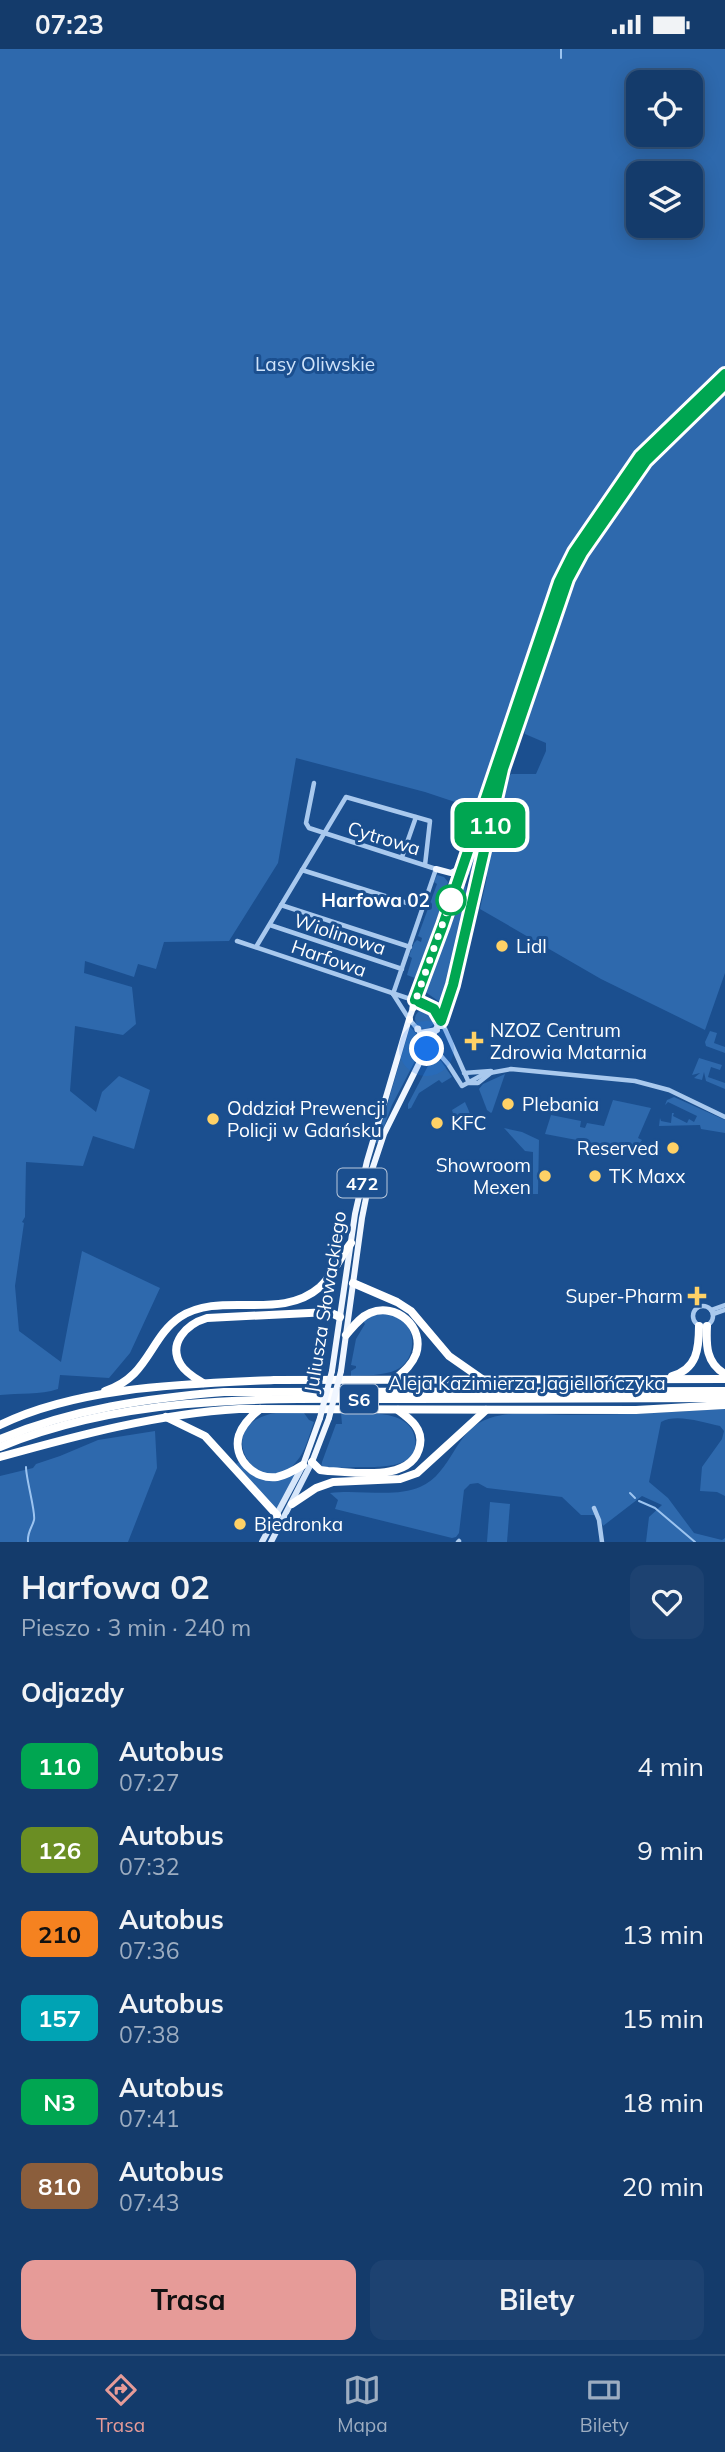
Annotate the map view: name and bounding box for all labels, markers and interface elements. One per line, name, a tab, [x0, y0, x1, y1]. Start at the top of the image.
text: 07:23	[35, 8, 104, 41]
map controls	[626, 70, 703, 238]
button: locate	[626, 70, 703, 147]
button: layers	[626, 161, 703, 238]
park label: Lasy Oliwskie	[255, 352, 375, 376]
line badge: 110	[450, 802, 530, 848]
text: 110	[468, 810, 512, 840]
street label: Cytrowa	[345, 816, 423, 860]
marker: Harfowa 02	[436, 885, 466, 915]
place label: Harfowa 02	[321, 888, 430, 912]
street label: Wiolinowa	[291, 908, 389, 960]
street label: Harfowa	[288, 934, 370, 982]
place label: Lidl	[516, 934, 547, 958]
marker: Lidl	[494, 938, 510, 954]
place label: NZOZ Centrum Zdrowia Matarnia	[490, 1018, 647, 1064]
your location	[409, 1031, 444, 1066]
marker: NZOZ Centrum Zdrowia Matarnia	[464, 1031, 484, 1051]
place label: Plebania	[522, 1092, 599, 1116]
place label: Oddział Prewencji Policji w Gdańsku	[227, 1096, 385, 1142]
marker: Plebania	[500, 1096, 516, 1112]
marker: Oddział Prewencji Policji w Gdańsku	[205, 1111, 221, 1127]
place label: KFC	[451, 1111, 486, 1135]
marker: KFC	[429, 1115, 445, 1131]
place label: Reserved	[577, 1136, 659, 1160]
marker: Reserved	[665, 1140, 681, 1156]
place label: Showroom Mexen	[436, 1153, 531, 1199]
place label: TK Maxx	[609, 1164, 686, 1188]
marker: Showroom Mexen	[537, 1168, 553, 1184]
marker: TK Maxx	[587, 1168, 603, 1184]
road number: 472	[338, 1169, 386, 1197]
street label: Juliusza Słowackiego	[299, 1209, 351, 1395]
place label: Super-Pharm	[565, 1284, 683, 1308]
marker: Super-Pharm	[689, 1288, 705, 1304]
street label: Aleja Kazimierza Jagiellończyka	[388, 1371, 666, 1395]
road number: S6	[340, 1385, 378, 1413]
place label: Biedronka	[254, 1512, 343, 1536]
marker: Biedronka	[232, 1516, 248, 1532]
button: heart	[630, 1565, 704, 1639]
text: Harfowa 02	[21, 1566, 210, 1607]
text: Pieszo · 3 min · 240 m	[21, 1613, 251, 1642]
text: Odjazdy	[21, 1676, 124, 1709]
text: Autobus	[119, 1735, 224, 1768]
text: 4 min	[637, 1750, 704, 1783]
text: 110	[38, 1751, 81, 1781]
text: 07:27	[119, 1768, 179, 1797]
text: Autobus	[119, 1819, 224, 1852]
text: 9 min	[637, 1834, 704, 1867]
text: 126	[38, 1835, 81, 1865]
text: 07:32	[119, 1852, 179, 1881]
text: Autobus	[119, 1903, 224, 1936]
text: 13 min	[622, 1918, 704, 1951]
text: 210	[38, 1919, 81, 1949]
text: 07:36	[119, 1936, 179, 1965]
text: Autobus	[119, 1987, 224, 2020]
text: 15 min	[622, 2002, 704, 2035]
text: 157	[38, 2003, 81, 2033]
text: 07:38	[119, 2020, 179, 2049]
text: Autobus	[119, 2071, 224, 2104]
text: 18 min	[622, 2086, 704, 2119]
text: N3	[43, 2087, 76, 2117]
text: 07:41	[119, 2104, 179, 2133]
text: Autobus	[119, 2155, 224, 2188]
text: 20 min	[622, 2170, 704, 2203]
text: 810	[38, 2171, 81, 2201]
text: 07:43	[119, 2188, 179, 2217]
button: Trasa	[21, 2260, 356, 2340]
button: Bilety	[370, 2260, 704, 2340]
tab: Trasa	[96, 2371, 145, 2437]
tab: Mapa	[337, 2371, 388, 2437]
tab: Bilety	[580, 2371, 629, 2437]

